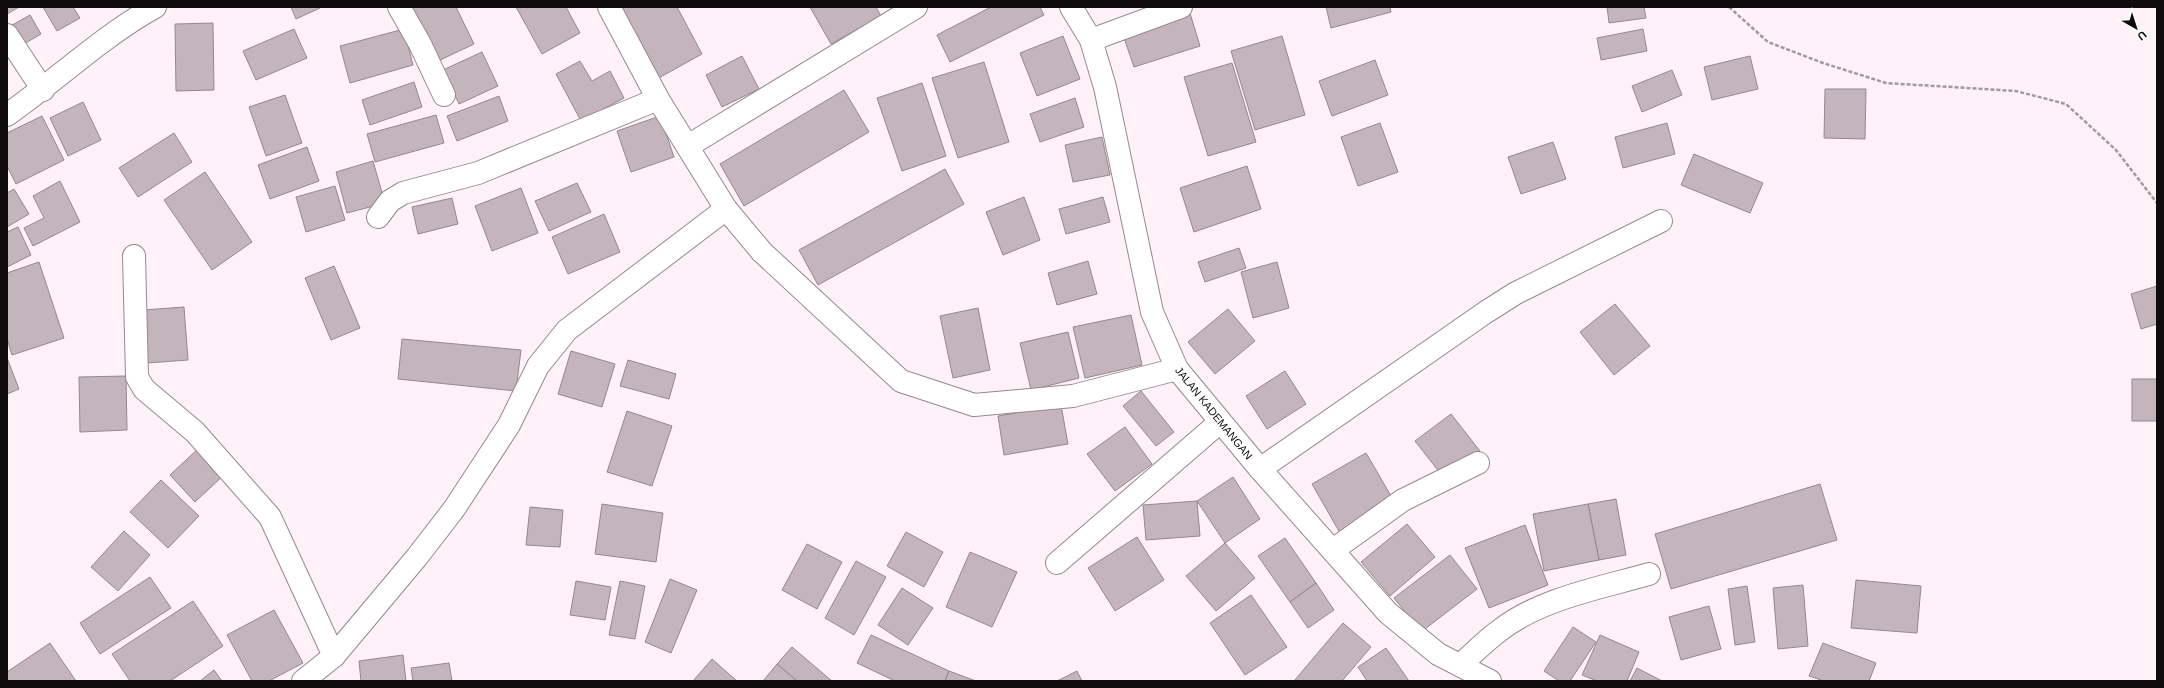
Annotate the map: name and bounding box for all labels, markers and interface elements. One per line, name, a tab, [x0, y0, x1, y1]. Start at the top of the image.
north arrow	[2116, 8, 2156, 48]
text: U	[2135, 29, 2149, 43]
street label: JALAN KADEMANGAN	[1173, 364, 1255, 462]

